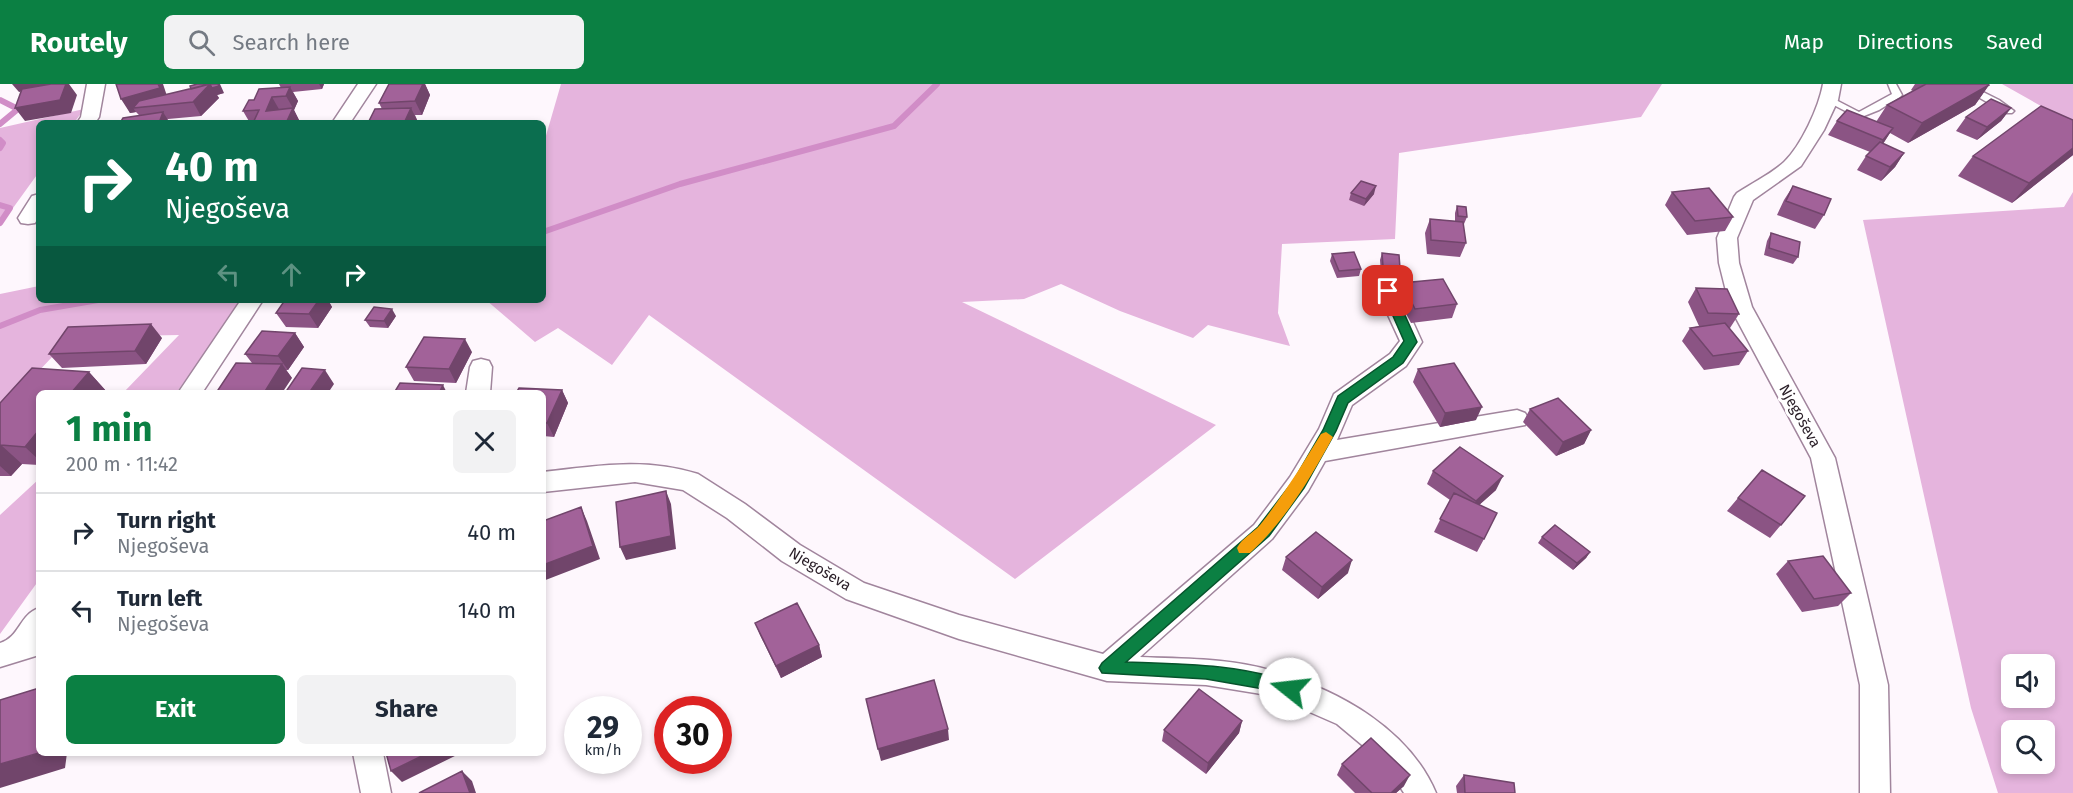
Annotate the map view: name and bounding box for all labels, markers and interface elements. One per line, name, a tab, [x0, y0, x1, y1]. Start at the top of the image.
search box	[164, 15, 584, 69]
text: Routely	[30, 26, 128, 59]
icon: search	[185, 26, 218, 59]
text: Search here	[233, 29, 350, 56]
text: Map	[1784, 29, 1824, 55]
text: Directions	[1857, 29, 1953, 55]
text: Saved	[1986, 29, 2043, 55]
text: 40 m	[165, 142, 259, 192]
icon: right	[66, 144, 144, 222]
text: Njegoševa	[165, 193, 290, 225]
icon: left	[212, 258, 245, 291]
icon: ahead	[275, 258, 308, 291]
icon: right	[338, 258, 371, 291]
pin	[1362, 265, 1413, 316]
icon: arrive	[1371, 274, 1404, 307]
street label: Njegoševa	[1775, 381, 1825, 451]
text: 1 min	[66, 407, 153, 451]
button: close	[453, 410, 516, 473]
text: 200 m · 11:42	[66, 452, 178, 476]
text: Turn right	[117, 507, 216, 534]
icon: right	[66, 516, 99, 549]
text: 40 m	[467, 519, 516, 546]
text: Njegoševa	[117, 534, 209, 558]
street label: Njegoševa	[786, 543, 854, 595]
text: Turn left	[117, 585, 202, 612]
icon: left	[66, 594, 99, 627]
text: 140 m	[458, 597, 516, 624]
text: Njegoševa	[117, 612, 209, 636]
map controls	[2001, 654, 2055, 774]
button: sound	[2001, 654, 2055, 708]
position arrow	[1258, 657, 1322, 721]
button: Exit	[66, 675, 285, 744]
button: Share	[297, 675, 516, 744]
speed limit sign: 30	[654, 696, 732, 774]
text: 29	[587, 710, 619, 746]
button: search	[2001, 720, 2055, 774]
text: km/h	[584, 741, 622, 759]

